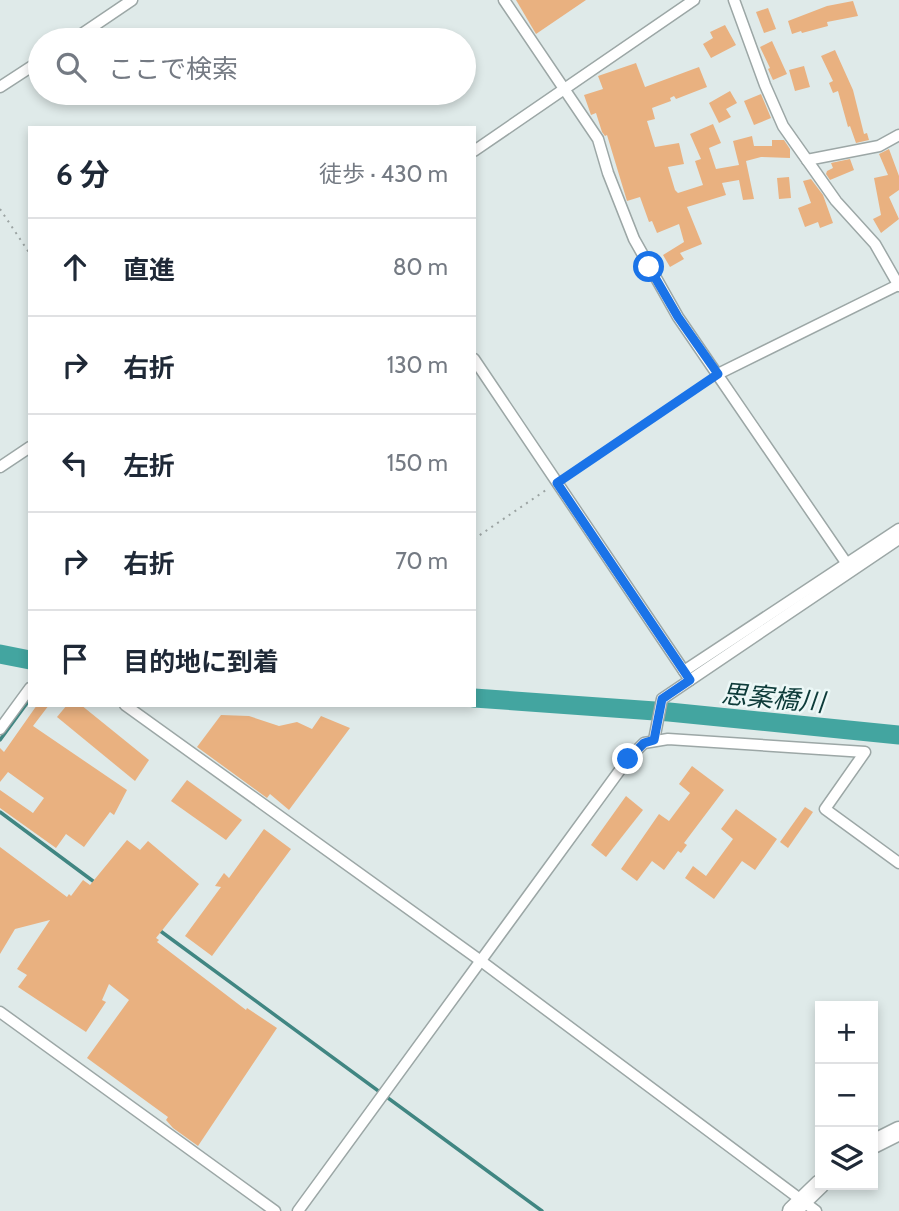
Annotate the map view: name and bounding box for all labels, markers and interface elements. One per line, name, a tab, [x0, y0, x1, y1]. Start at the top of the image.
search box	[28, 28, 476, 105]
icon: search	[52, 48, 90, 86]
text: ここで検索	[108, 53, 238, 85]
text: 6 分	[56, 156, 110, 193]
text: 徒歩 · 430 m	[319, 160, 448, 188]
icon: ahead	[56, 248, 94, 286]
route start	[633, 251, 664, 282]
text: 80 m	[393, 253, 448, 281]
text: 直進	[123, 254, 175, 286]
icon: right	[56, 346, 94, 384]
text: 130 m	[387, 351, 448, 379]
text: 右折	[123, 352, 175, 384]
icon: left	[56, 444, 94, 482]
text: 150 m	[387, 449, 448, 477]
text: 左折	[123, 450, 175, 482]
icon: right	[56, 542, 94, 580]
text: 70 m	[395, 547, 448, 575]
text: 右折	[123, 548, 175, 580]
icon: arrive	[56, 640, 94, 678]
text: 目的地に到着	[123, 646, 279, 678]
water label: 思案橋川	[720, 678, 829, 719]
route end	[612, 743, 643, 774]
map controls	[815, 1001, 878, 1190]
button: +	[815, 1001, 878, 1064]
button: −	[815, 1064, 878, 1127]
button: layers	[815, 1127, 878, 1190]

